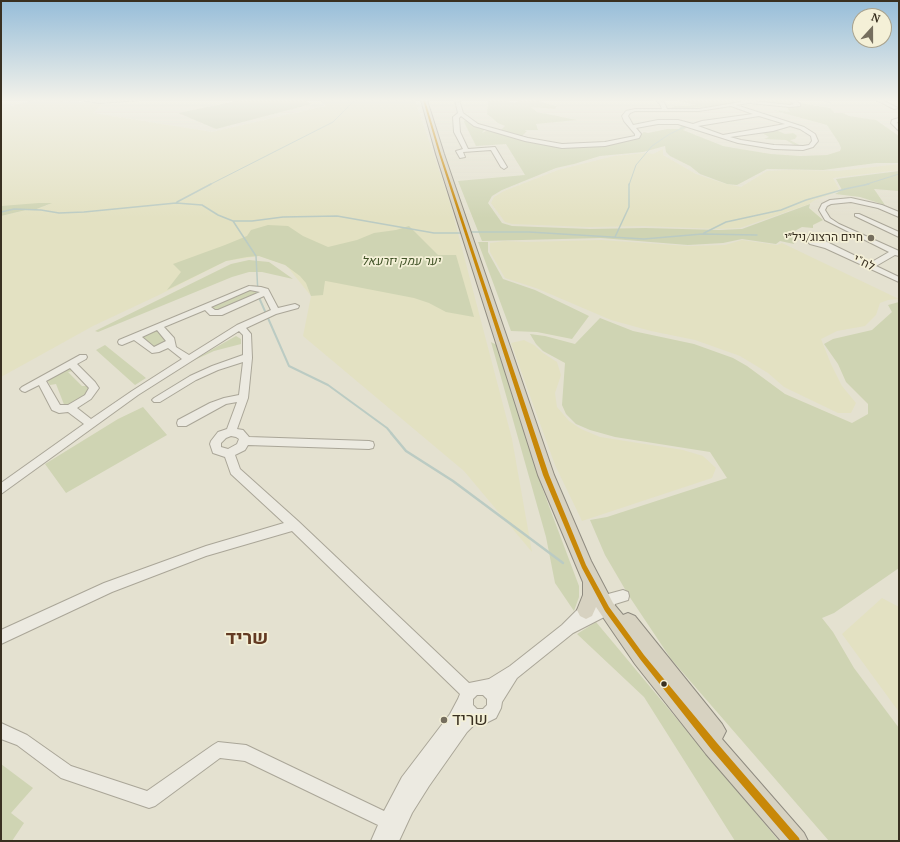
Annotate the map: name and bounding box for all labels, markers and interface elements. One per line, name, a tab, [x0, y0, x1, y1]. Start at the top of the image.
north arrow	[852, 8, 892, 48]
text: N	[870, 10, 882, 26]
place label: חיים הרצוג/ניל״י	[784, 231, 863, 245]
marker: חיים הרצוג/ניל״י	[866, 233, 876, 243]
street label: לח"י	[851, 252, 877, 274]
park label: יער עמק יזרעאל	[362, 255, 440, 269]
district label: שריד	[226, 628, 268, 650]
unlabelled marker	[659, 679, 669, 689]
place label: שריד	[452, 710, 488, 730]
marker: שריד	[439, 715, 449, 725]

